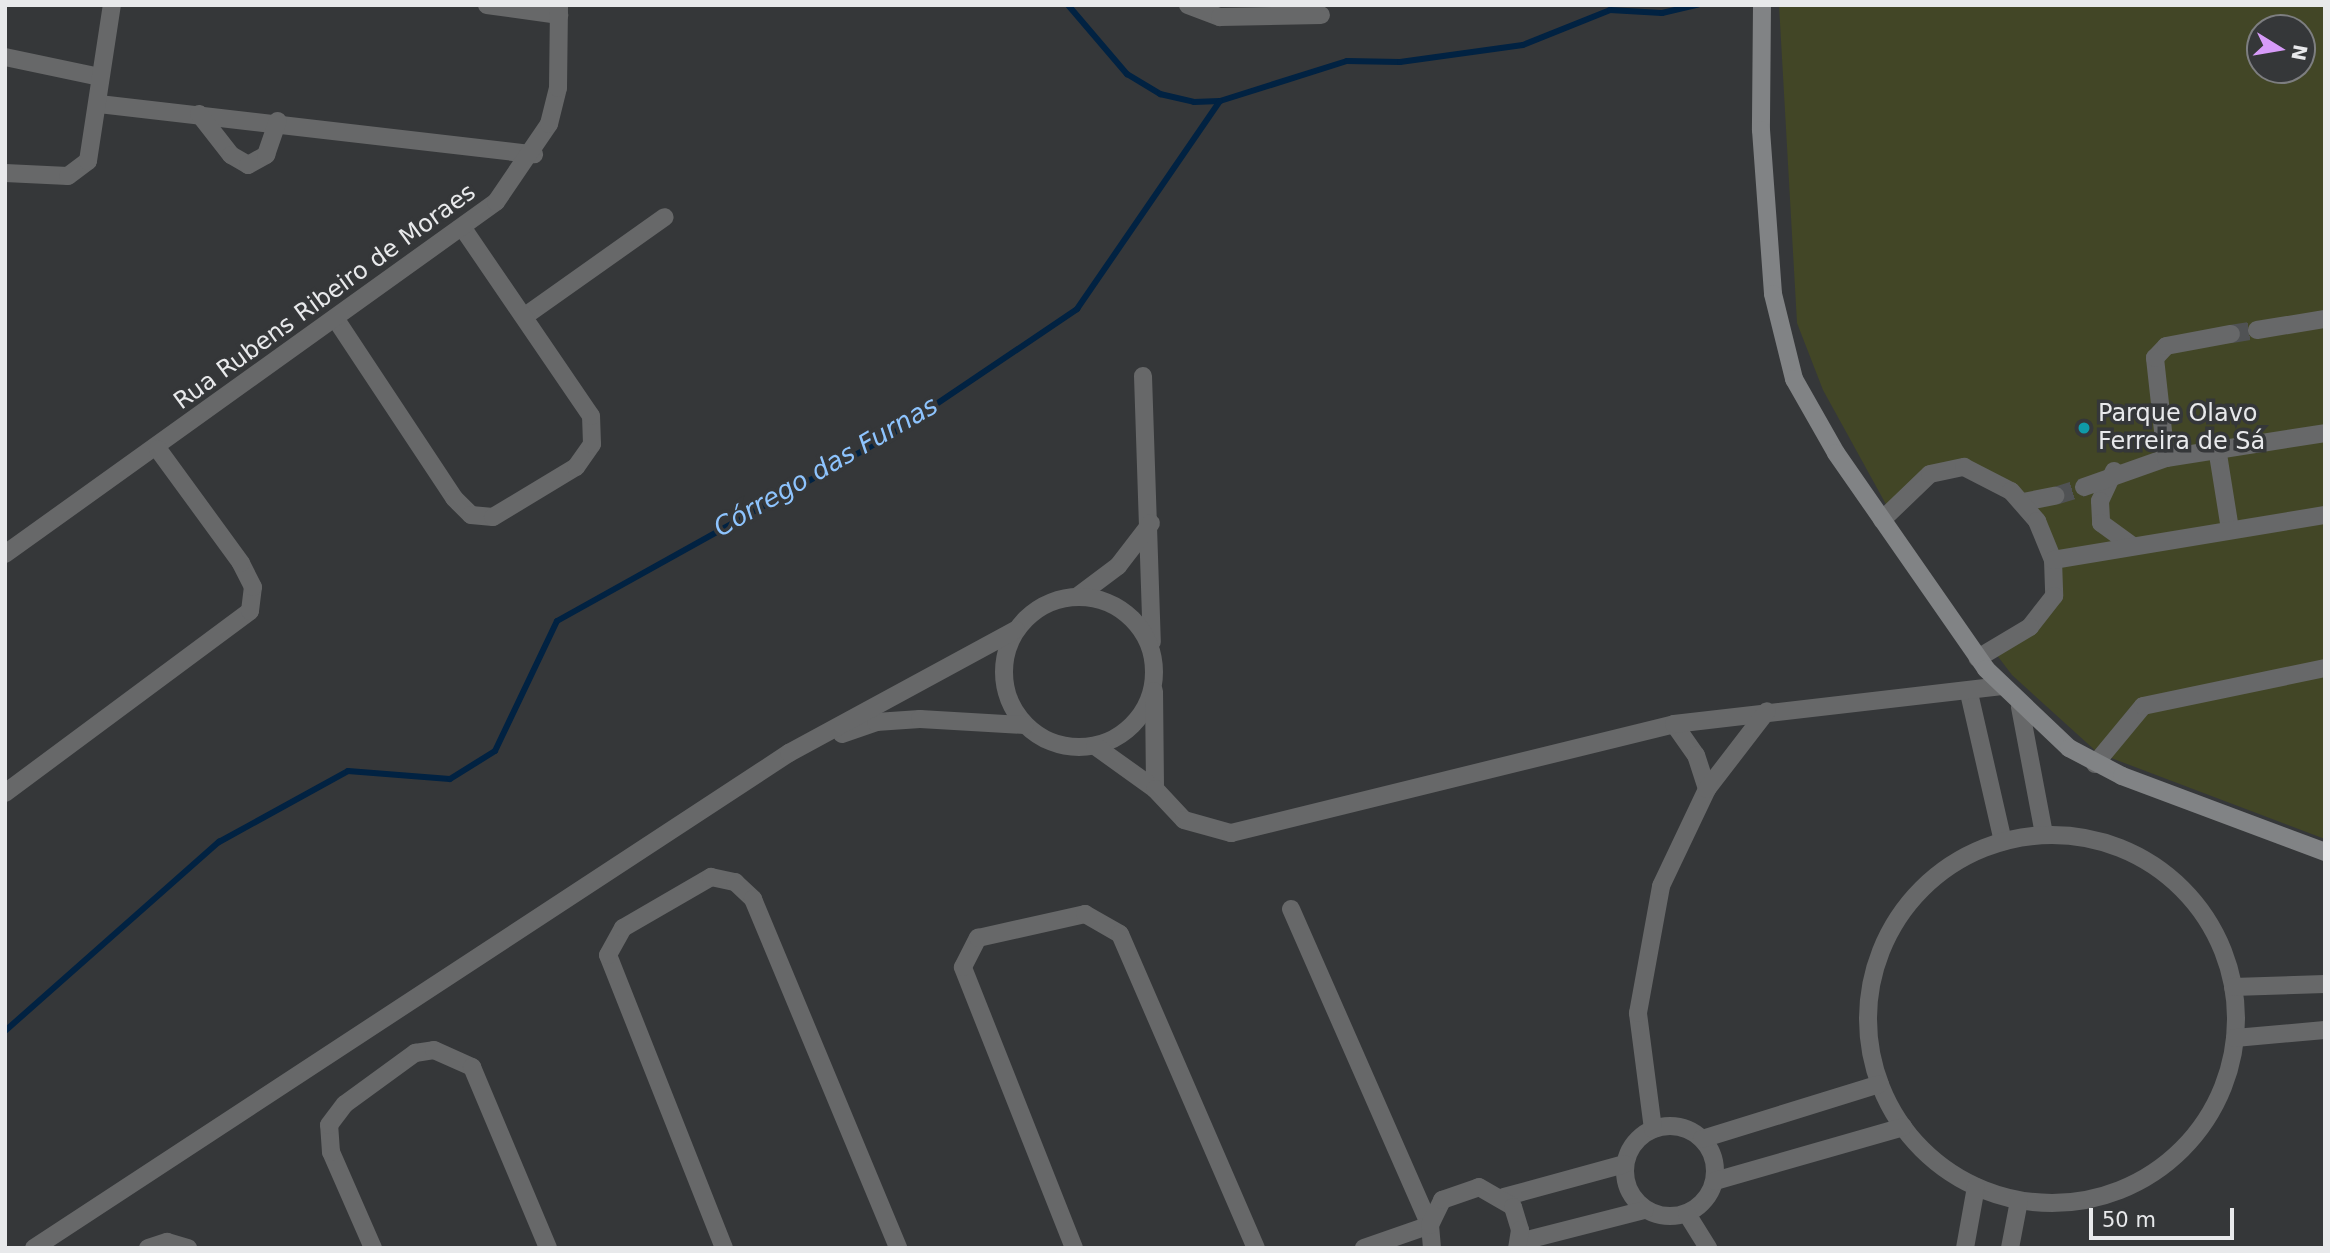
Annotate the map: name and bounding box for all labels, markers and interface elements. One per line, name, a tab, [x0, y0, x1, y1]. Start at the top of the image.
north arrow	[2246, 14, 2316, 84]
text: N	[2287, 43, 2312, 63]
street label: Rua Rubens Ribeiro de Moraes	[169, 178, 481, 416]
water label: Córrego das Furnas	[708, 390, 944, 544]
place label: Parque Olavo Ferreira de Sá	[2098, 400, 2265, 456]
marker: Parque Olavo Ferreira de Sá	[2076, 420, 2092, 436]
scale bar	[2092, 1194, 2237, 1238]
text: 50 m	[2102, 1208, 2156, 1232]

